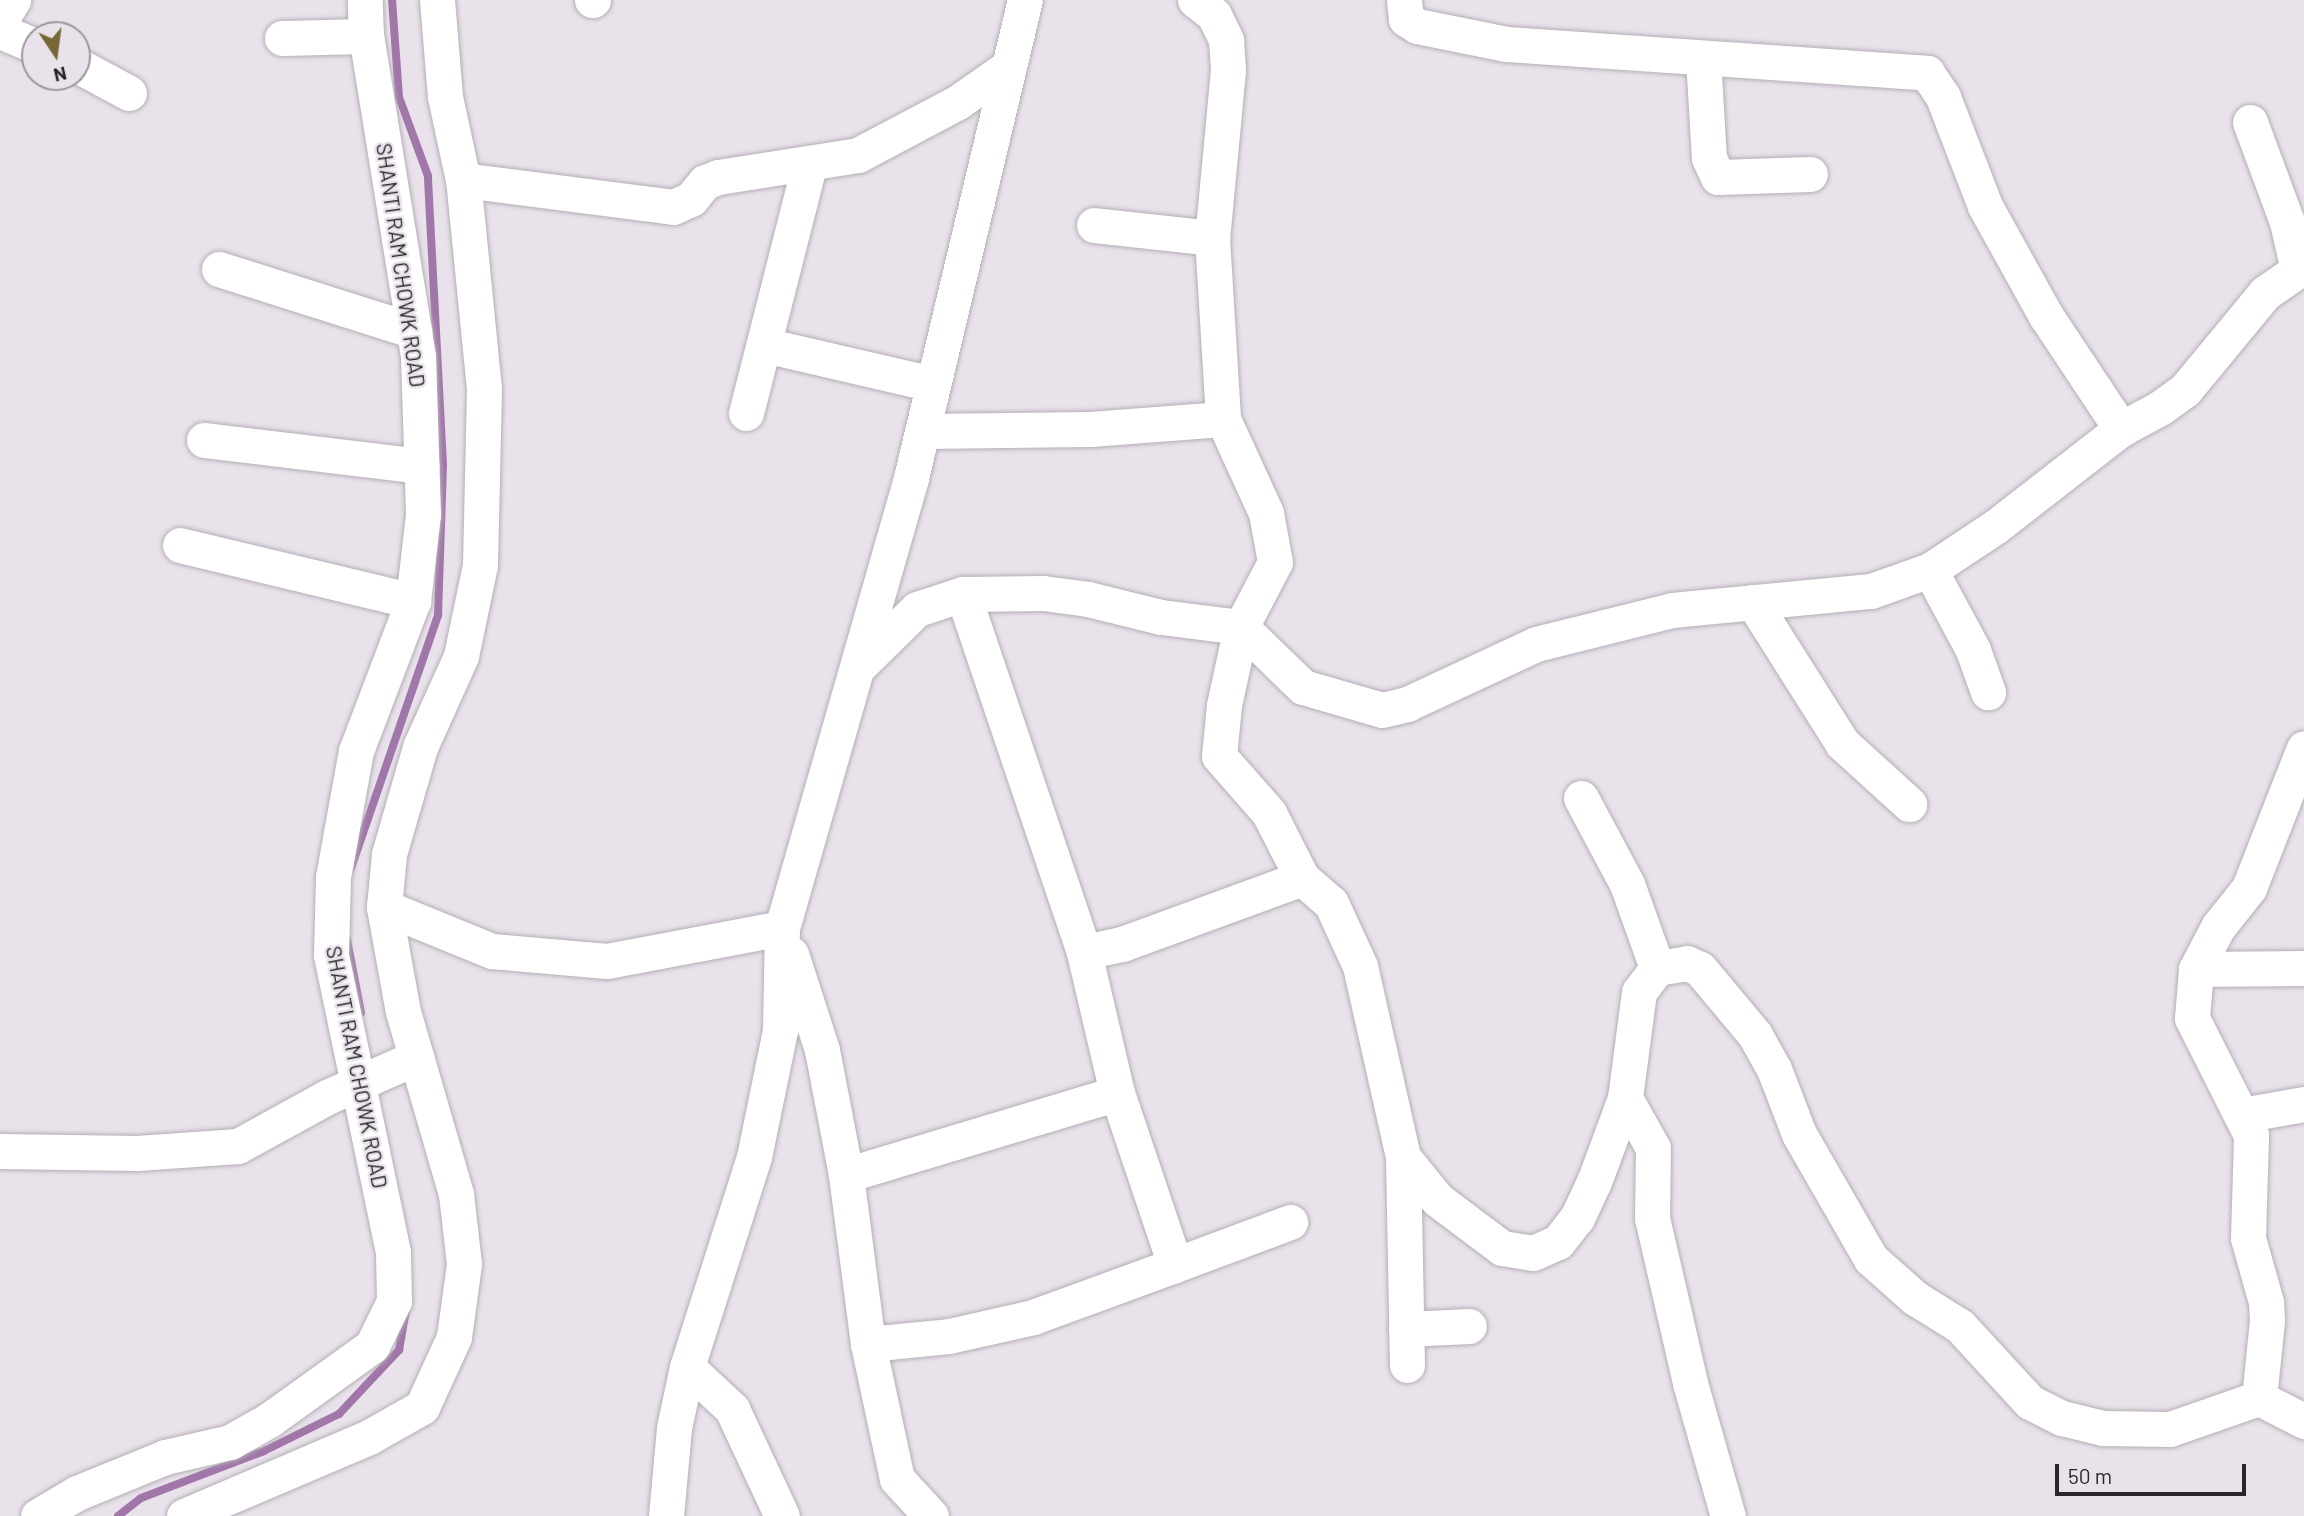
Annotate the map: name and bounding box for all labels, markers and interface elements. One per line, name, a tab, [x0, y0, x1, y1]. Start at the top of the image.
north arrow	[21, 21, 91, 91]
text: N	[52, 62, 69, 88]
street label: SHANTI RAM CHOWK ROAD	[371, 141, 431, 389]
street label: SHANTI RAM CHOWK ROAD	[321, 944, 393, 1190]
scale bar	[2059, 1450, 2250, 1494]
text: 50 m	[2068, 1463, 2112, 1488]

